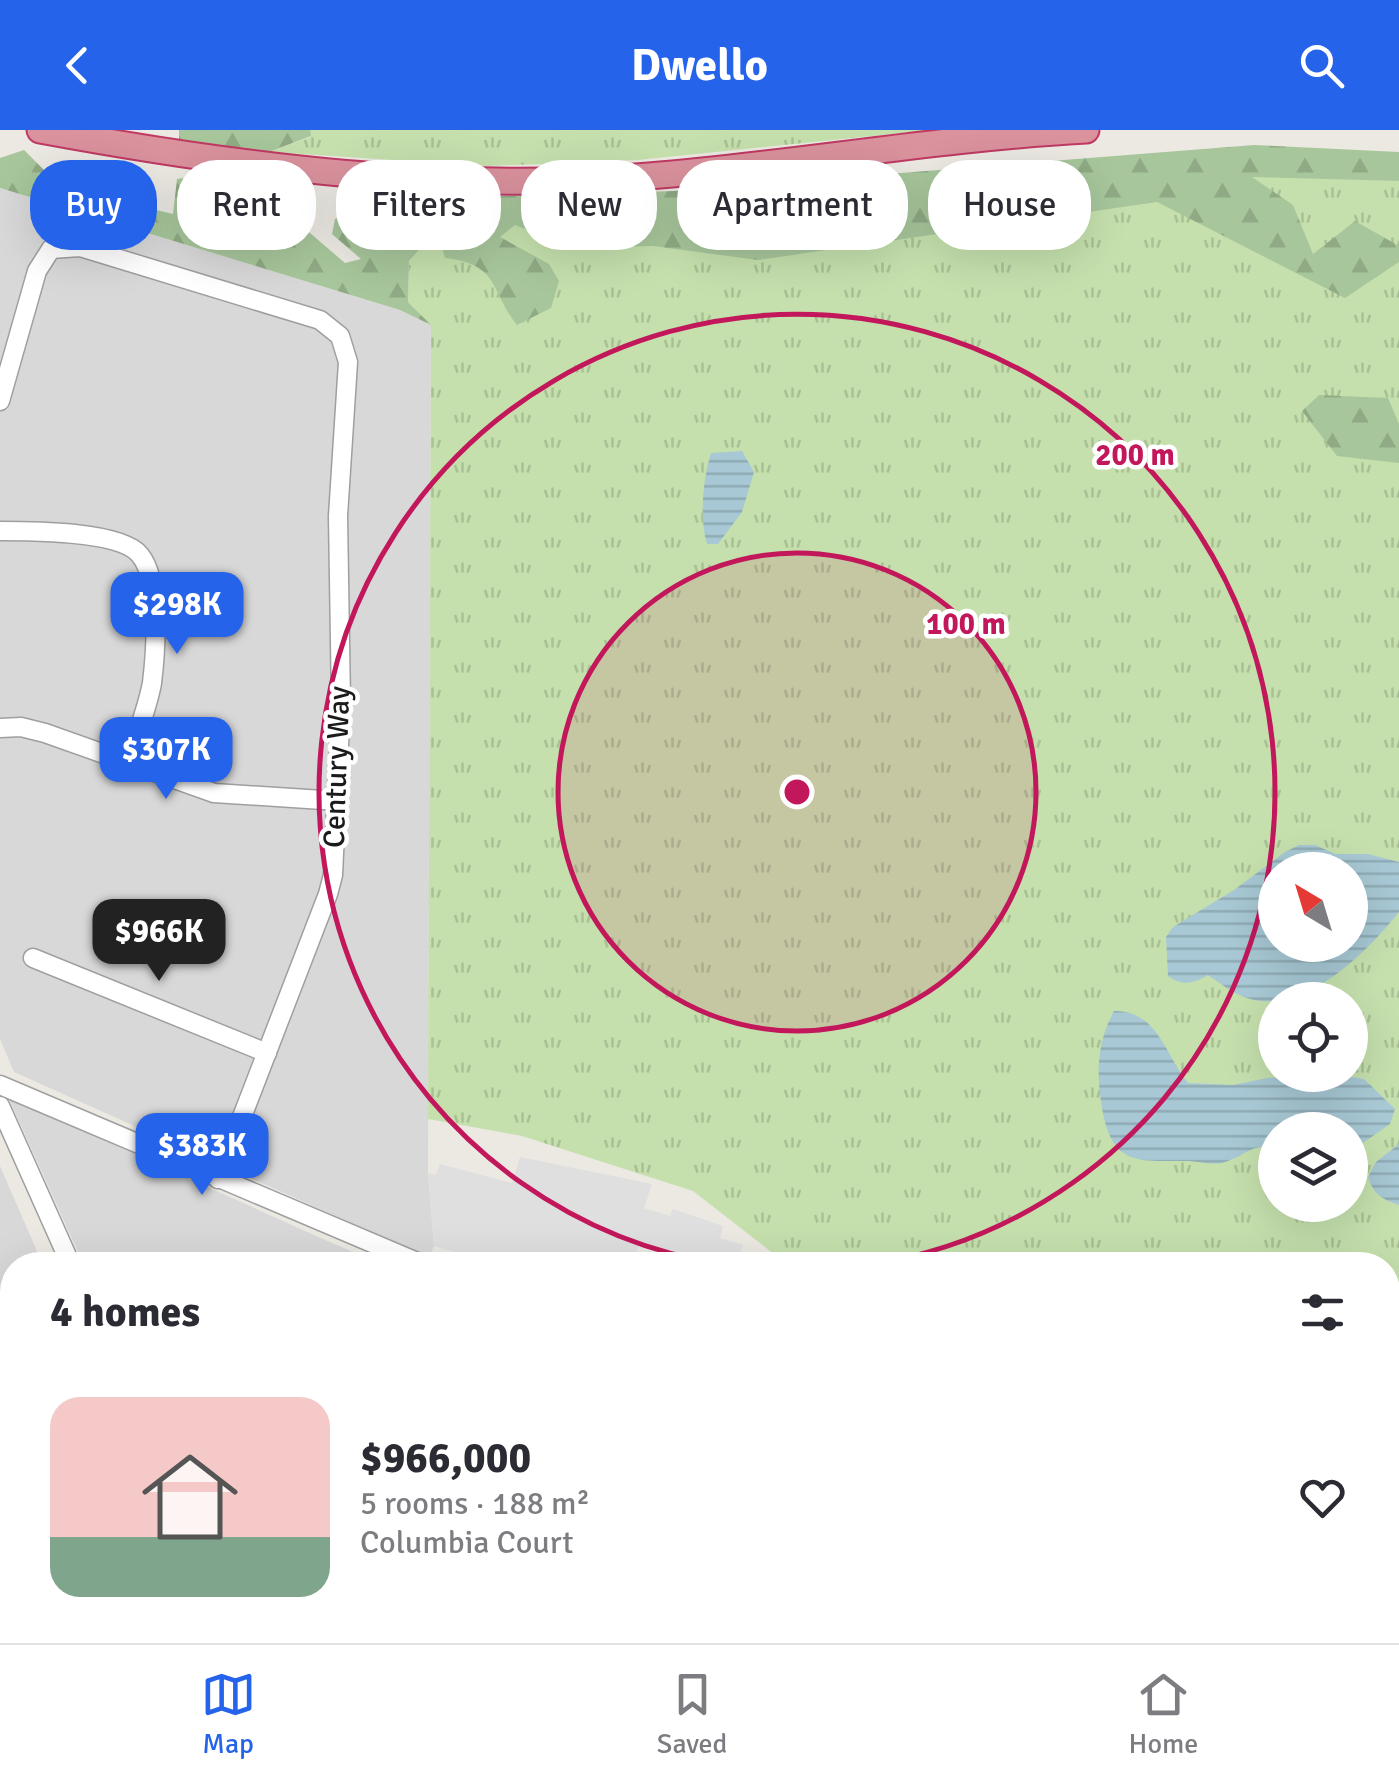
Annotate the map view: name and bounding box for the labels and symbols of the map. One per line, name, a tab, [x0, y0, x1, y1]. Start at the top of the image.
text: 200 m	[1095, 437, 1175, 474]
pin: $298K	[107, 572, 247, 657]
text: 100 m	[926, 606, 1006, 643]
street label: Century Way	[316, 685, 358, 849]
pin: $307K	[96, 717, 236, 802]
centre of rings	[779, 774, 815, 810]
north arrow	[1258, 852, 1368, 962]
pin: $966K	[89, 899, 229, 984]
pin: $383K	[132, 1113, 272, 1198]

